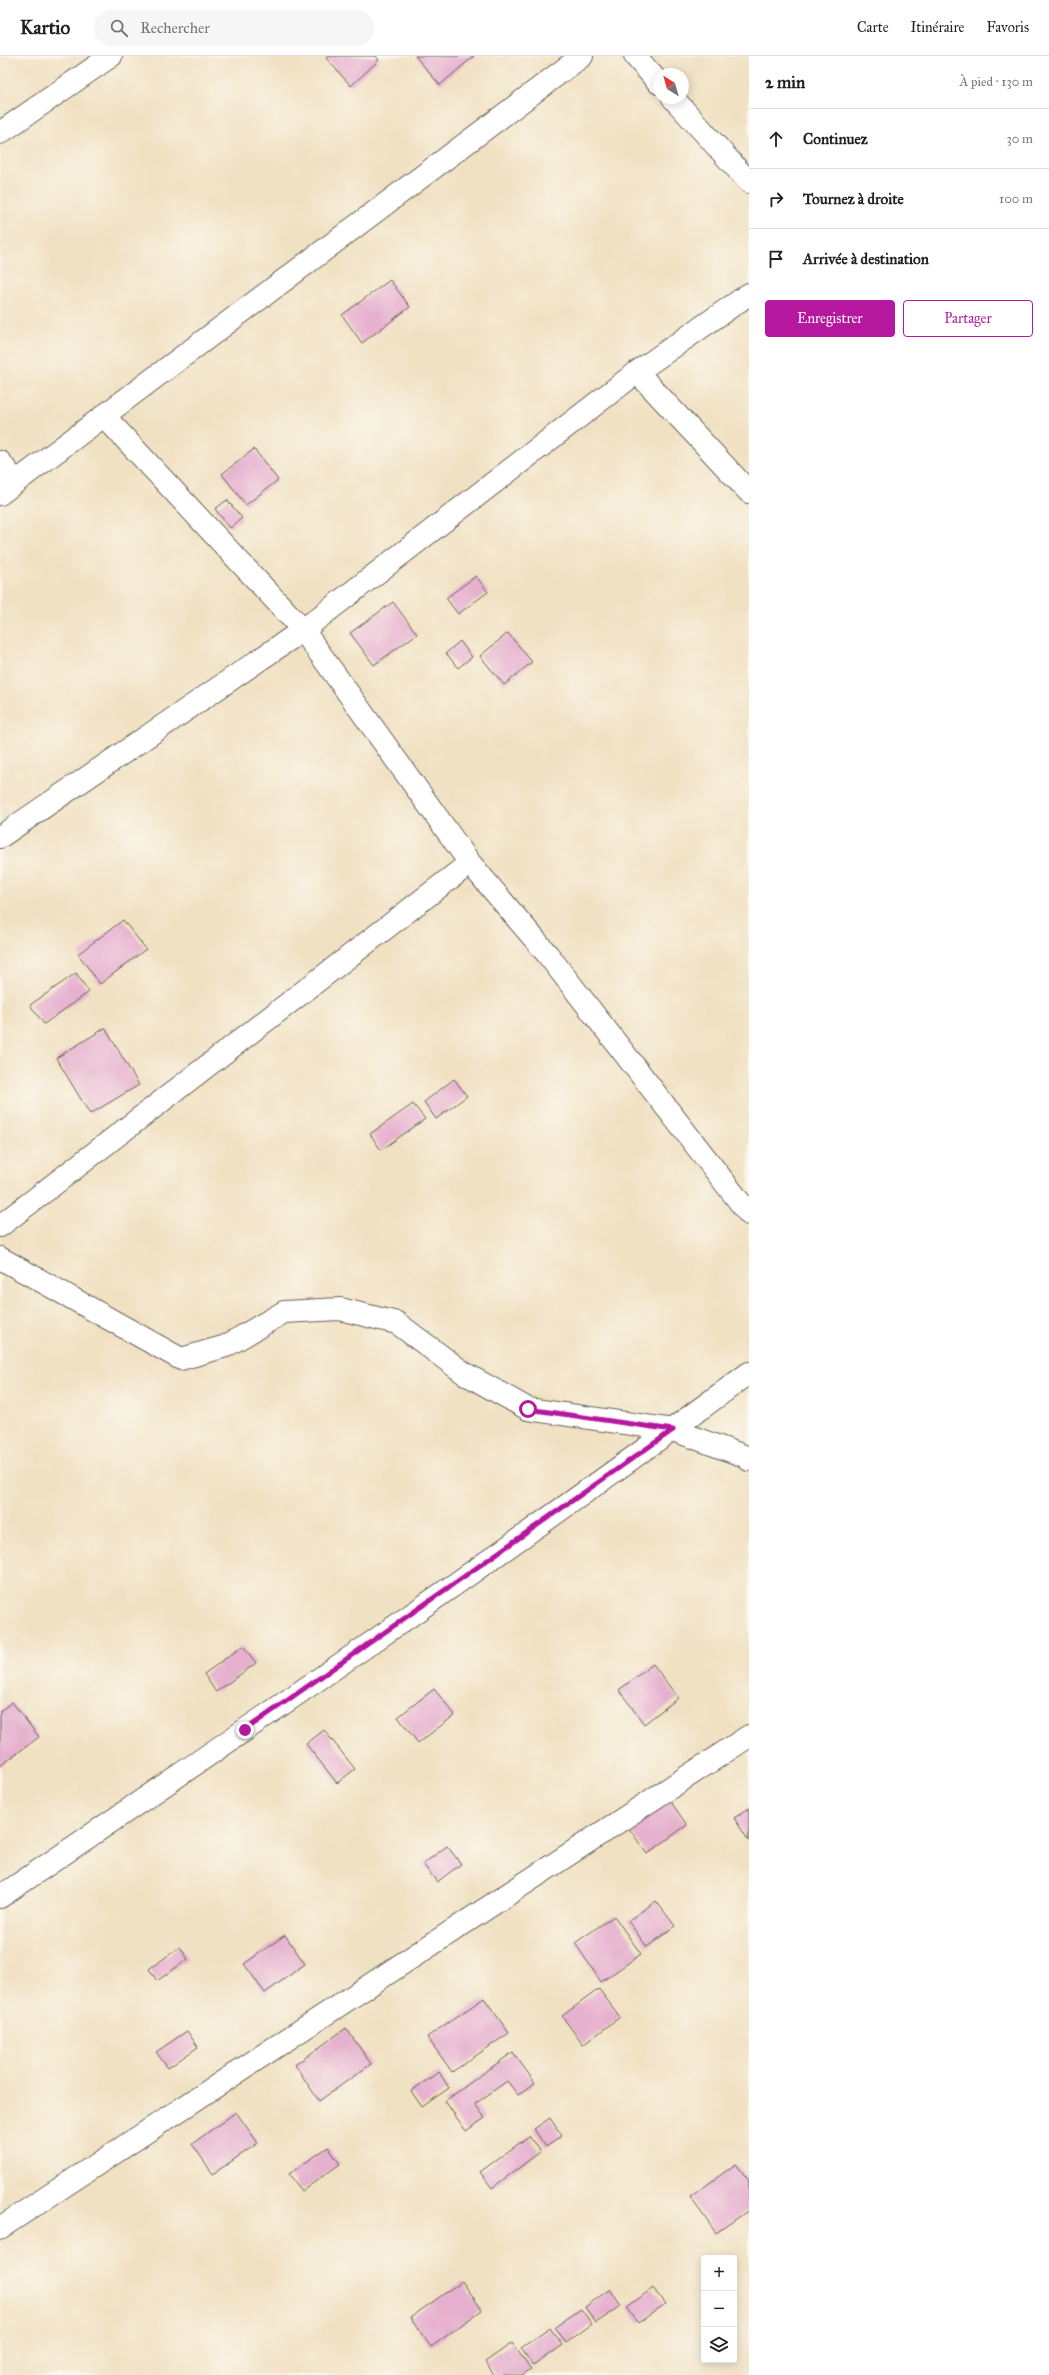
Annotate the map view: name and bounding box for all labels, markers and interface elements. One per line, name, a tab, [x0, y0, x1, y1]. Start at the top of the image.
search box	[94, 10, 374, 46]
text: Kartio	[20, 16, 70, 39]
icon: search	[108, 17, 130, 39]
text: Rechercher	[140, 19, 210, 37]
text: Carte	[857, 19, 889, 36]
text: Itinéraire	[911, 19, 964, 36]
text: Favoris	[986, 19, 1029, 36]
north arrow	[653, 68, 689, 104]
text: 2 min	[765, 72, 805, 93]
text: À pied · 130 m	[959, 74, 1033, 90]
icon: ahead	[765, 128, 787, 150]
text: Continuez	[803, 130, 868, 148]
text: 30 m	[1007, 131, 1033, 147]
icon: right	[765, 188, 787, 210]
text: Tournez à droite	[803, 190, 904, 208]
text: 100 m	[999, 191, 1033, 207]
icon: arrive	[765, 248, 787, 270]
text: Arrivée à destination	[803, 250, 929, 268]
button: Enregistrer	[765, 300, 895, 337]
button: Partager	[903, 300, 1033, 337]
route start	[519, 1400, 537, 1418]
route end	[236, 1721, 254, 1739]
map controls	[701, 2255, 737, 2363]
button: +	[701, 2255, 737, 2291]
button: −	[701, 2291, 737, 2327]
button: layers	[701, 2327, 737, 2363]

